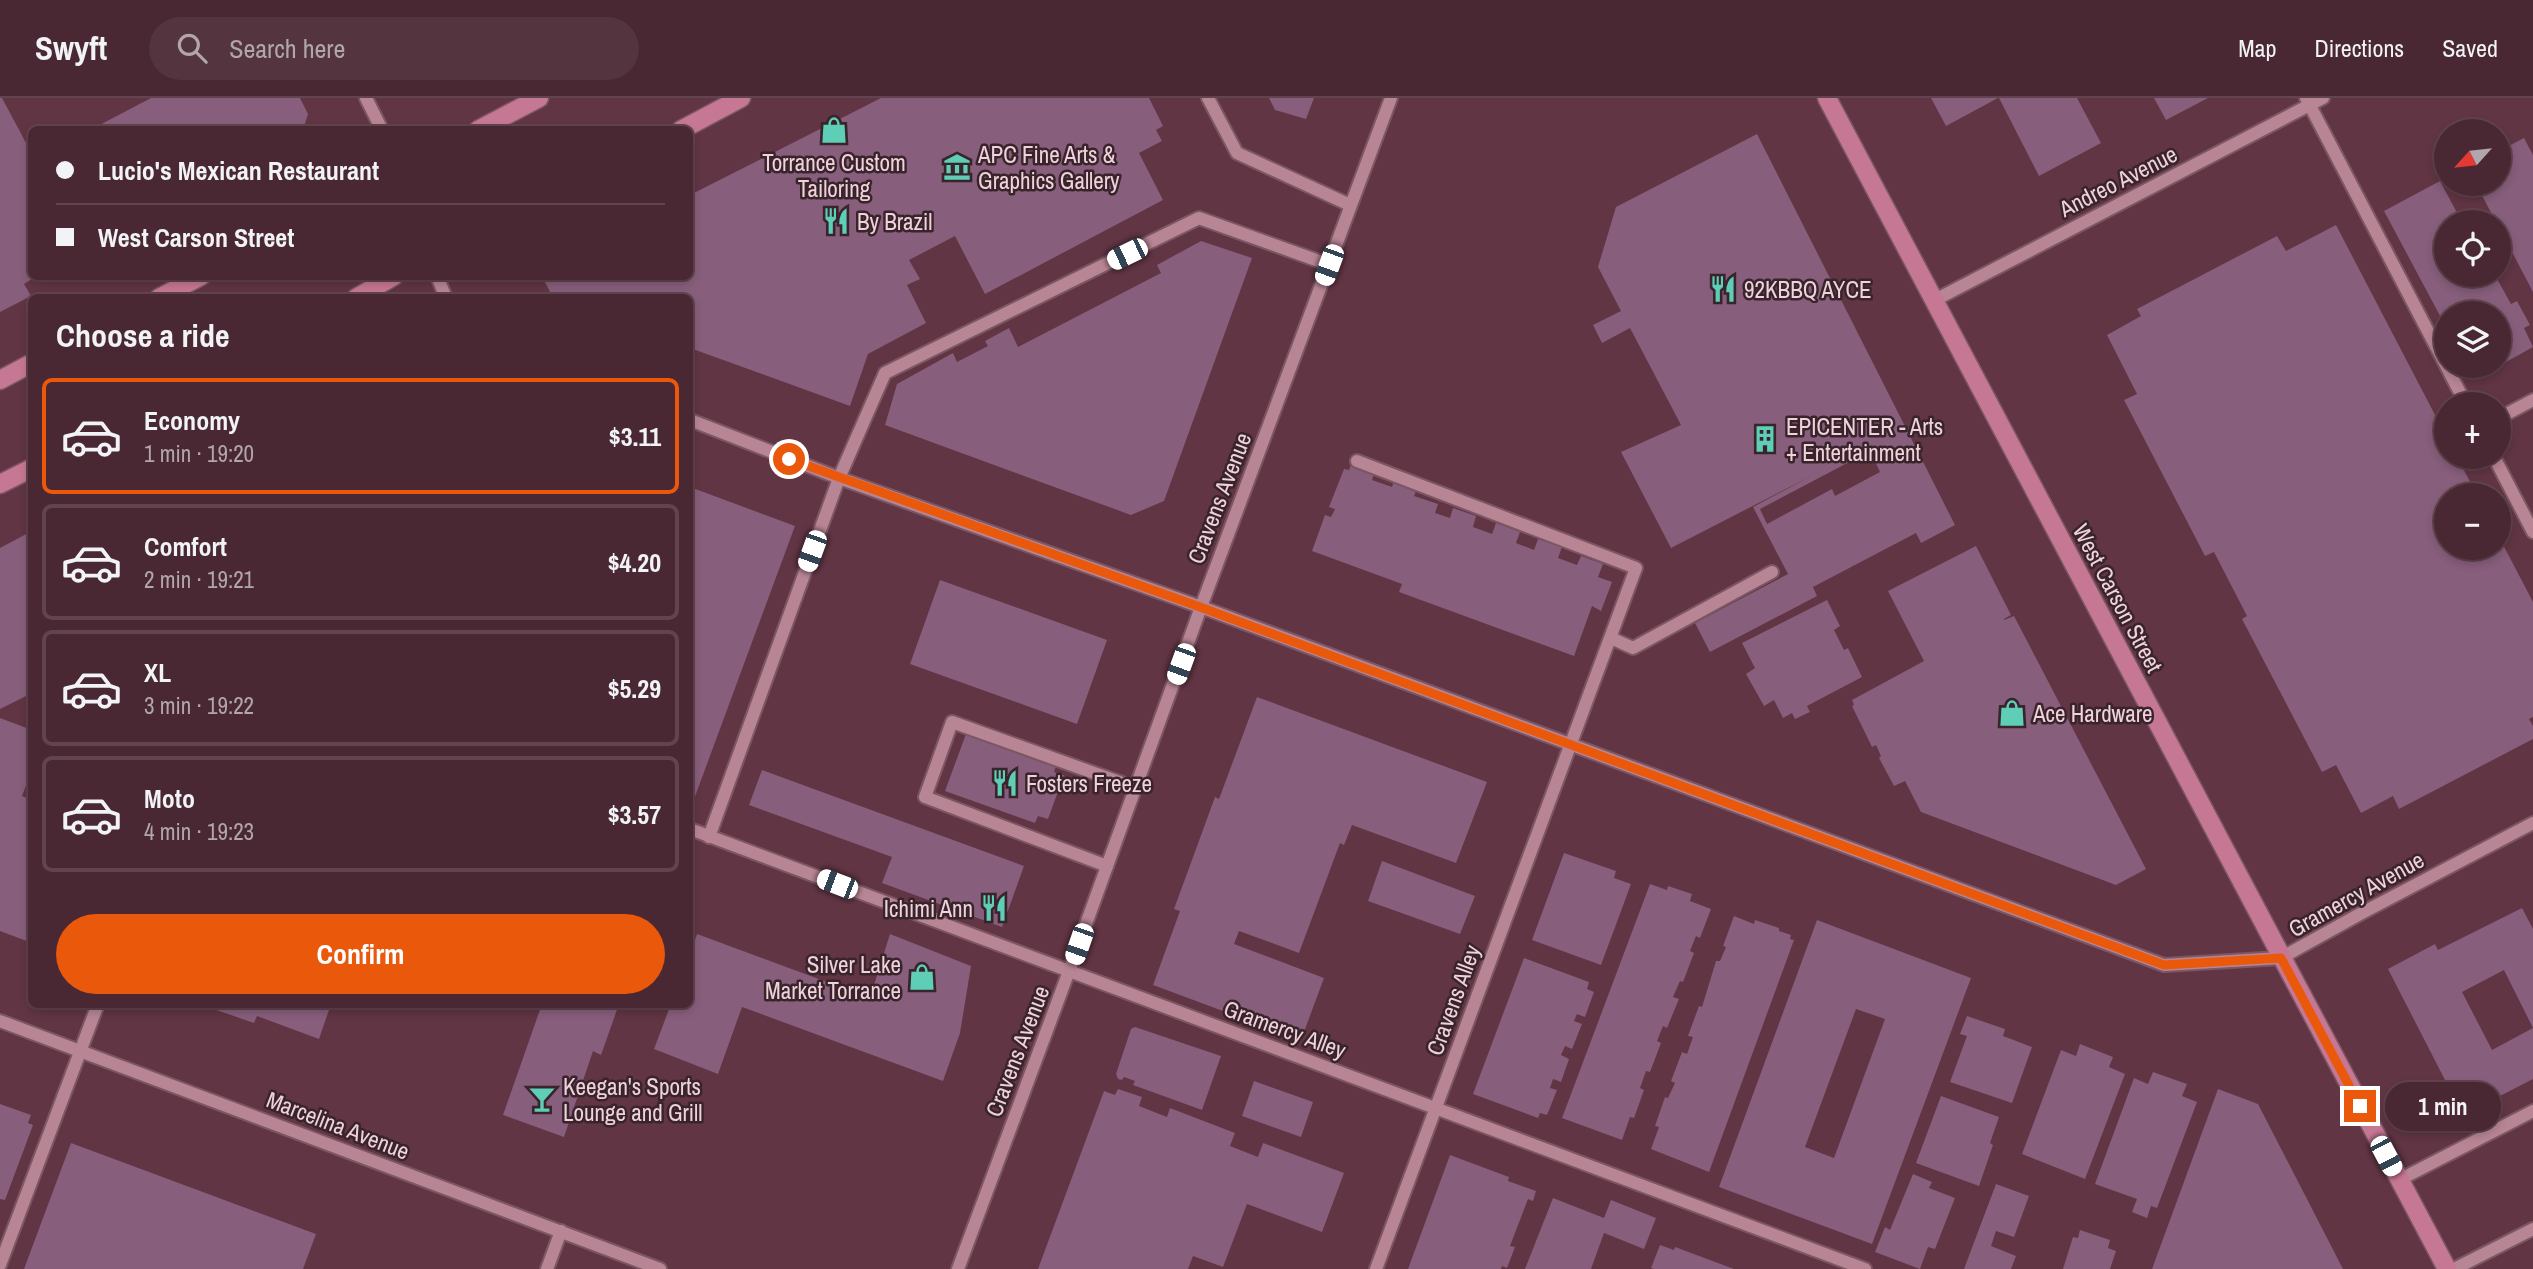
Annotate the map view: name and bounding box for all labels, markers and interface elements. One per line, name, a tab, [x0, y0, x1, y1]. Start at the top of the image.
search box	[149, 17, 639, 80]
text: Swyft	[35, 26, 107, 70]
icon: search	[173, 29, 211, 67]
text: Search here	[229, 31, 345, 66]
text: Map	[2238, 32, 2276, 64]
text: Directions	[2314, 32, 2404, 64]
text: Saved	[2442, 32, 2498, 64]
shop icon: Torrance Custom Tailoring	[819, 115, 849, 145]
north arrow	[2434, 119, 2511, 196]
map controls	[2434, 119, 2511, 560]
street label: Andreo Avenue	[2053, 138, 2182, 224]
place label: APC Fine Arts & Graphics Gallery	[977, 139, 1120, 196]
place label: Torrance Custom Tailoring	[762, 147, 906, 204]
museum icon: APC Fine Arts & Graphics Gallery	[942, 152, 972, 182]
text: Lucio's Mexican Restaurant	[98, 153, 379, 188]
restaurant icon: By Brazil	[821, 206, 851, 236]
place label: By Brazil	[857, 206, 932, 237]
button: locate	[2434, 210, 2511, 287]
text: West Carson Street	[98, 220, 294, 255]
car	[1104, 235, 1151, 273]
car	[1312, 242, 1347, 288]
restaurant icon: 92KBBQ AYCE	[1708, 274, 1738, 304]
place label: 92KBBQ AYCE	[1744, 274, 1872, 305]
button: layers	[2434, 301, 2511, 378]
text: Choose a ride	[56, 314, 230, 357]
button: +	[2434, 392, 2511, 469]
text: Economy	[144, 403, 240, 438]
icon: car	[60, 405, 123, 468]
place label: EPICENTER - Arts + Entertainment	[1786, 411, 1943, 468]
text: $3.11	[609, 419, 661, 454]
building icon: EPICENTER - Arts + Entertainment	[1750, 424, 1780, 454]
street label: Cravens Avenue	[1180, 428, 1258, 568]
text: 1 min · 19:20	[144, 438, 254, 469]
route start	[773, 443, 805, 475]
button: −	[2434, 483, 2511, 560]
street label: West Carson Street	[2066, 518, 2170, 678]
car	[795, 528, 830, 574]
text: Comfort	[144, 529, 227, 564]
icon: car	[60, 531, 123, 594]
text: $4.20	[608, 545, 661, 580]
text: 2 min · 19:21	[144, 564, 254, 595]
car	[1164, 641, 1199, 687]
text: XL	[144, 655, 171, 690]
icon: car	[60, 657, 123, 720]
text: $5.29	[608, 671, 661, 706]
text: 3 min · 19:22	[144, 690, 254, 721]
shop icon: Ace Hardware	[1997, 698, 2027, 728]
place label: Ace Hardware	[2032, 698, 2153, 729]
restaurant icon: Fosters Freeze	[990, 768, 1020, 798]
place label: Fosters Freeze	[1026, 768, 1152, 799]
text: Moto	[144, 781, 195, 816]
icon: car	[60, 783, 123, 846]
text: $3.57	[608, 797, 661, 832]
text: 4 min · 19:23	[144, 816, 254, 847]
street label: Gramercy Avenue	[2283, 844, 2429, 944]
car	[814, 867, 861, 901]
place label: Ichimi Ann	[884, 893, 973, 924]
restaurant icon: Ichimi Ann	[979, 893, 1009, 923]
button: Confirm	[56, 914, 665, 994]
car	[1063, 921, 1096, 967]
street label: Cravens Alley	[1419, 940, 1487, 1059]
place label: Silver Lake Market Torrance	[765, 949, 901, 1006]
shop icon: Silver Lake Market Torrance	[907, 962, 937, 992]
street label: Cravens Avenue	[978, 981, 1056, 1121]
street label: Gramercy Alley	[1220, 993, 1351, 1066]
place label: Keegan's Sports Lounge and Grill	[563, 1071, 702, 1128]
callout: 1 min	[2384, 1082, 2500, 1130]
street label: Marcelina Avenue	[262, 1084, 414, 1166]
bar icon: Keegan's Sports Lounge and Grill	[527, 1084, 557, 1114]
route end	[2344, 1090, 2376, 1122]
text: 1 min	[2418, 1091, 2468, 1122]
car	[2367, 1133, 2406, 1179]

